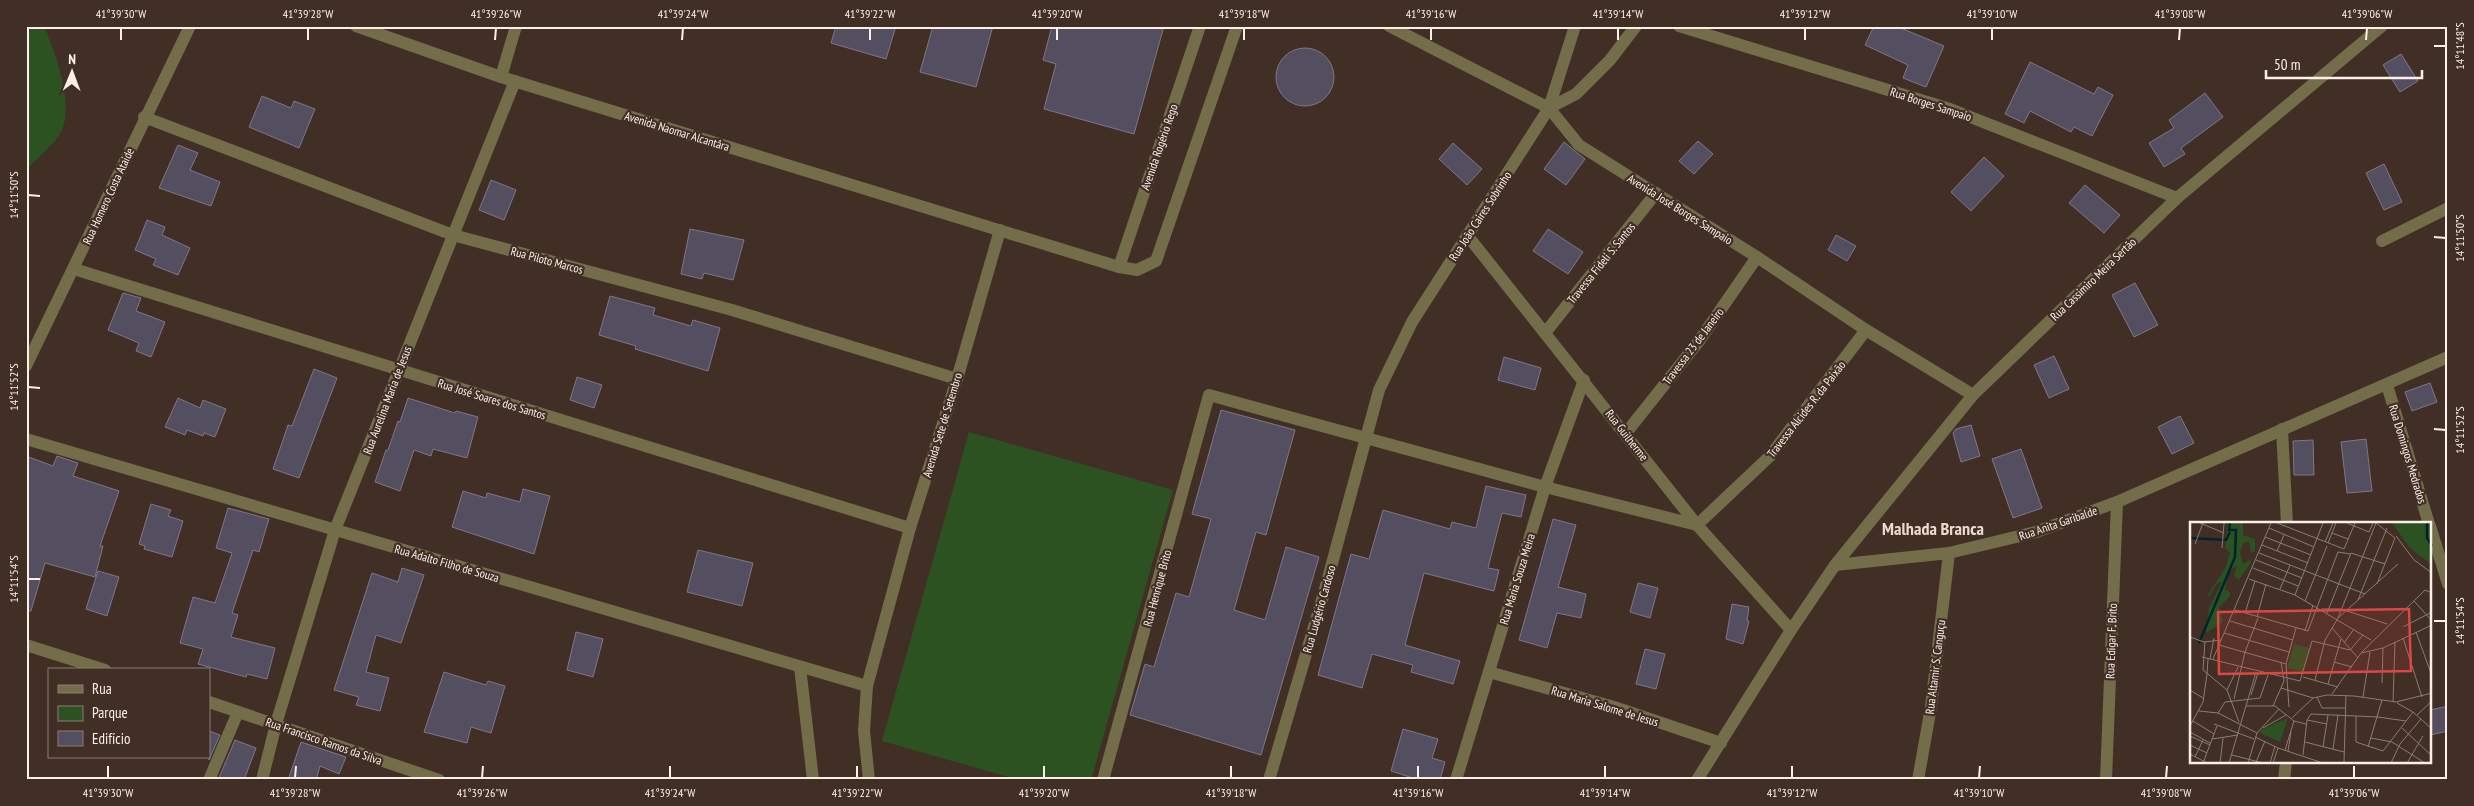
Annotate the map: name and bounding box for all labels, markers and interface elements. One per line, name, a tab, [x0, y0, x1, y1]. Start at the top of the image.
text: 41°39'30"W	[96, 6, 146, 21]
text: 41°39'28"W	[283, 6, 333, 21]
text: 41°39'26"W	[471, 6, 521, 21]
text: 41°39'24"W	[658, 6, 708, 21]
text: 41°39'22"W	[845, 6, 895, 21]
text: 41°39'20"W	[1032, 6, 1082, 21]
text: 41°39'18"W	[1219, 6, 1269, 21]
text: 41°39'16"W	[1406, 6, 1456, 21]
text: 41°39'14"W	[1593, 6, 1643, 21]
text: 41°39'12"W	[1780, 6, 1830, 21]
text: 41°39'10"W	[1967, 6, 2017, 21]
text: 41°39'08"W	[2155, 6, 2205, 21]
text: 41°39'06"W	[2342, 6, 2392, 21]
text: 14°11'48"S	[2452, 22, 2467, 70]
north arrow	[48, 48, 98, 98]
scale bar	[2266, 48, 2423, 80]
text: N	[68, 50, 76, 68]
text: 50 m	[2274, 55, 2300, 74]
street label: Rua Borges Sampaio	[1888, 84, 1974, 124]
street label: Avenida Rogério Rego	[1137, 102, 1181, 192]
street label: Avenida Naomar Alcantâra	[623, 108, 731, 154]
street label: Rua Homero Costa Ataide	[79, 145, 137, 247]
street label: Rua João Caires Sobrinho	[1445, 168, 1515, 264]
street label: Avenida José Borges Sampaio	[1625, 170, 1735, 248]
text: 14°11'50"S	[6, 171, 21, 219]
text: 14°11'50"S	[2452, 214, 2467, 262]
street label: Travessa Fideli S. Santos	[1564, 219, 1638, 307]
street label: Rua Cassimiro Meira Sertão	[2047, 234, 2139, 324]
street label: Rua Piloto Marcos	[509, 243, 585, 277]
street label: Travessa 23 de Janeiro	[1659, 305, 1727, 387]
street label: Rua Aurelina Maria de Jesus	[359, 344, 415, 456]
street label: Travessa Alcides R. da Paixão	[1763, 358, 1849, 460]
text: 14°11'52"S	[6, 363, 21, 411]
street label: Avenida Sete de Setembro	[919, 371, 965, 479]
street label: Rua José Soares dos Santos	[436, 375, 548, 423]
street label: Rua Domingos Medrados	[2386, 403, 2430, 505]
street label: Rua Guilherme	[1602, 406, 1652, 464]
text: 14°11'52"S	[2452, 406, 2467, 454]
street label: Rua Anita Garibalde	[2017, 503, 2099, 543]
district label: Malhada Branca	[1882, 517, 1984, 540]
inset map	[2190, 522, 2432, 764]
street label: Rua Maria Souza Meira	[1496, 531, 1538, 626]
street label: Rua Adalto Filho de Souza	[393, 541, 501, 585]
street label: Rua Henrique Brito	[1140, 548, 1174, 628]
text: 14°11'54"S	[6, 555, 21, 603]
street label: Rua Ludgério Cardoso	[1299, 564, 1339, 654]
text: 14°11'54"S	[2452, 597, 2467, 645]
street label: Rua Edigar F. Brito	[2102, 603, 2120, 679]
street label: Rua Altamir S. Canguçu	[1922, 619, 1948, 715]
legend	[48, 668, 210, 758]
text: Rua	[92, 679, 112, 698]
street label: Rua Maria Salome de Jesus	[1550, 683, 1660, 729]
text: Parque	[92, 703, 128, 722]
street label: Rua Francisco Ramos da Silva	[264, 714, 384, 768]
text: Edifício	[92, 729, 130, 748]
text: 41°39'30"W	[83, 785, 133, 800]
text: 41°39'28"W	[270, 785, 320, 800]
text: 41°39'26"W	[457, 785, 507, 800]
text: 41°39'24"W	[645, 785, 695, 800]
text: 41°39'22"W	[832, 785, 882, 800]
text: 41°39'20"W	[1019, 785, 1069, 800]
text: 41°39'18"W	[1206, 785, 1256, 800]
text: 41°39'16"W	[1393, 785, 1443, 800]
text: 41°39'14"W	[1580, 785, 1630, 800]
text: 41°39'12"W	[1767, 785, 1817, 800]
text: 41°39'10"W	[1954, 785, 2004, 800]
text: 41°39'08"W	[2141, 785, 2191, 800]
text: 41°39'06"W	[2329, 785, 2379, 800]

